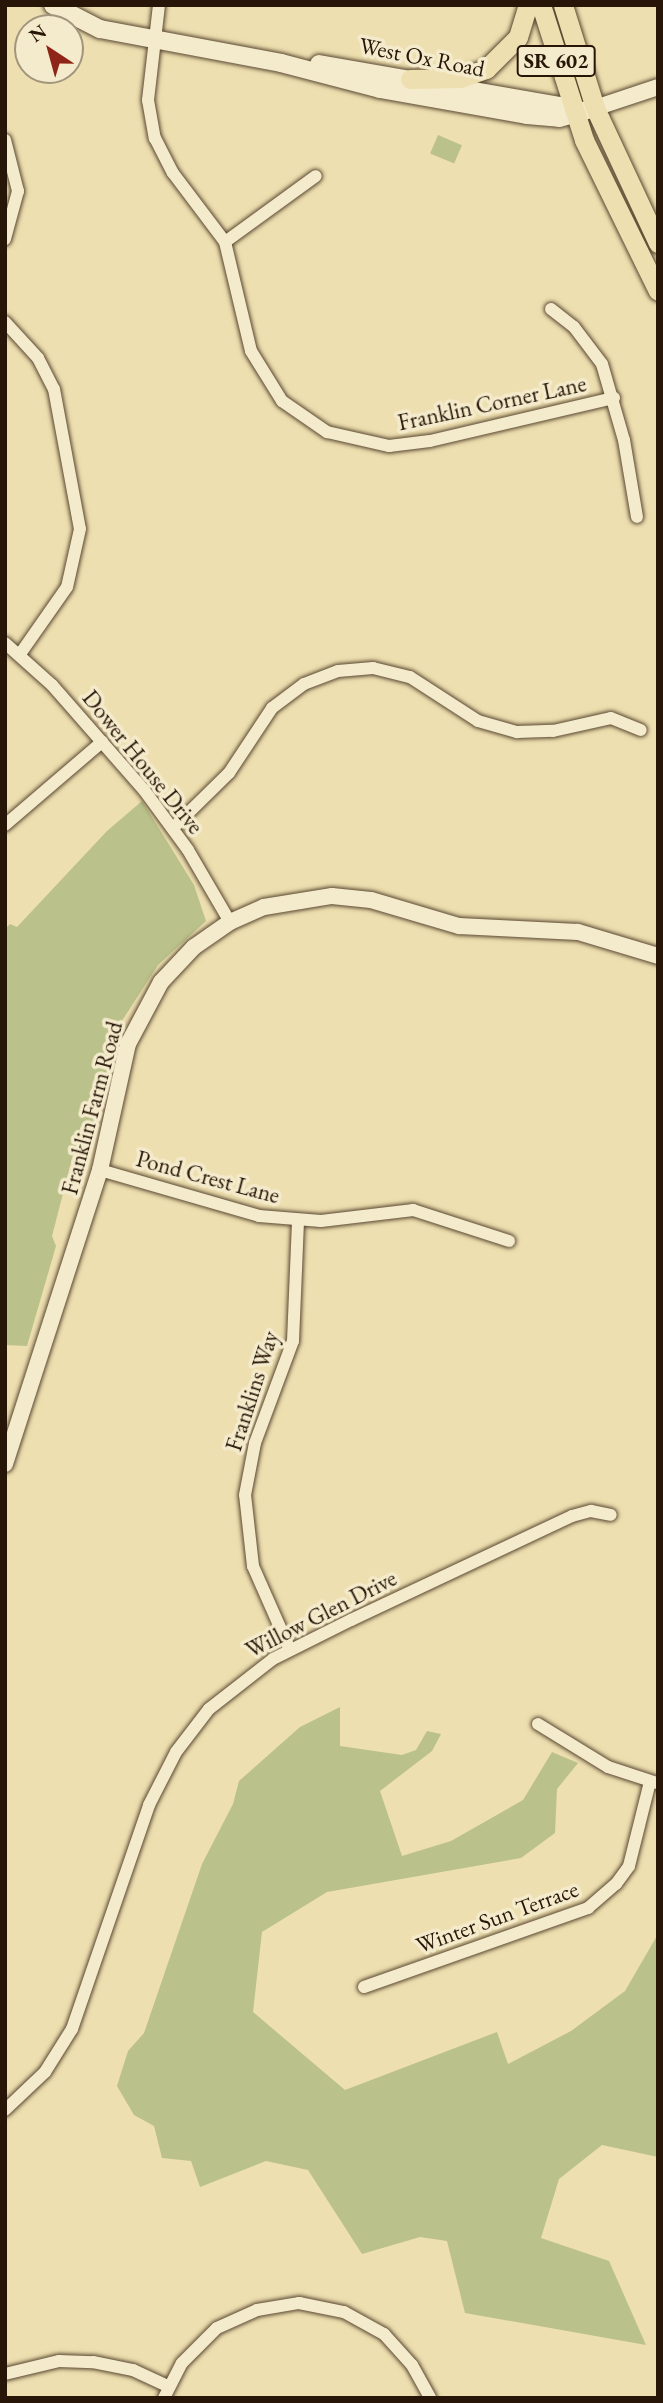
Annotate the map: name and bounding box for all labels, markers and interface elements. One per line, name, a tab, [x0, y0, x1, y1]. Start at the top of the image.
north arrow	[14, 14, 84, 84]
text: N	[24, 19, 51, 48]
street label: West Ox Road	[357, 31, 487, 83]
road number: SR 602	[516, 43, 596, 78]
street label: Franklin Corner Lane	[395, 370, 589, 436]
street label: Dower House Drive	[77, 685, 209, 839]
street label: Franklin Farm Road	[56, 1018, 128, 1198]
street label: Pond Crest Lane	[133, 1145, 283, 1209]
street label: Franklins Way	[220, 1327, 284, 1455]
street label: Willow Glen Drive	[241, 1564, 401, 1664]
street label: Winter Sun Terrace	[412, 1875, 582, 1959]

